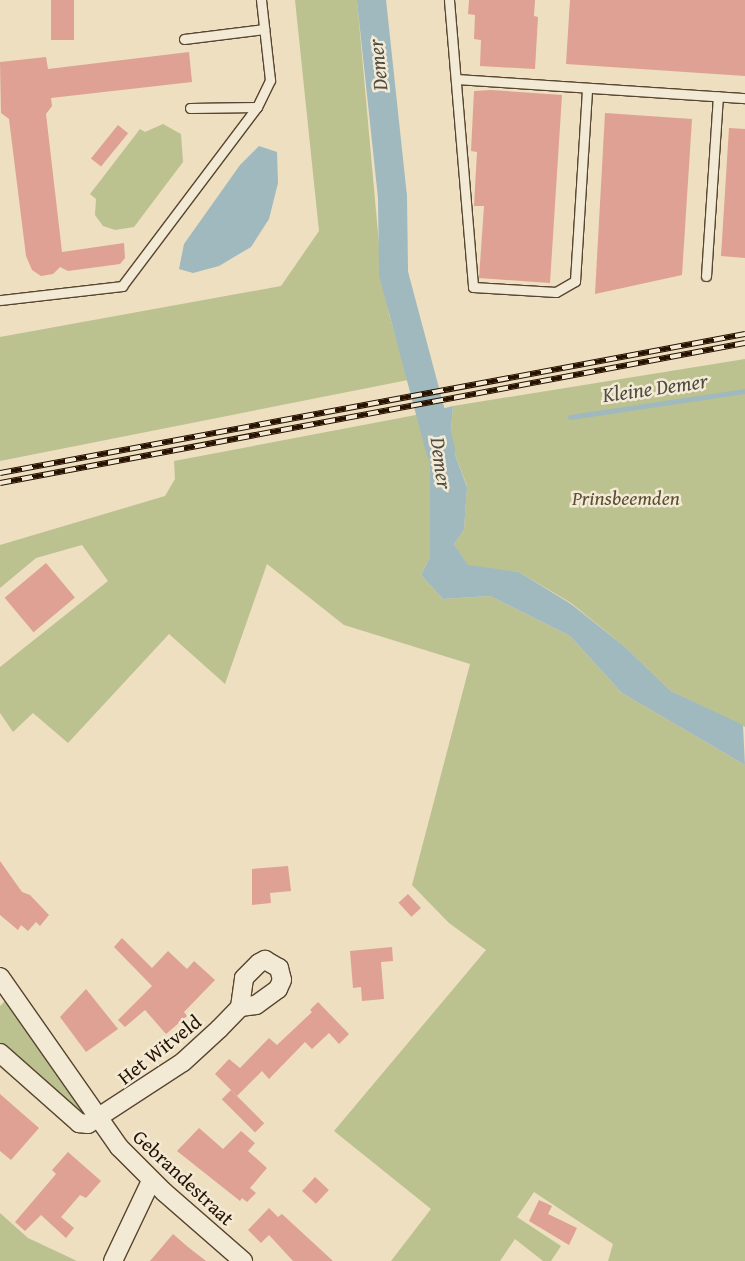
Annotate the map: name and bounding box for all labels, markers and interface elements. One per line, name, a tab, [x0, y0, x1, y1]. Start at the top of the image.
water label: Demer	[363, 38, 393, 92]
water label: Kleine Demer	[601, 368, 709, 408]
water label: Demer	[425, 436, 457, 490]
park label: Prinsbeemden	[572, 485, 680, 509]
street label: Het Witveld	[113, 1009, 205, 1089]
street label: Gebrandestraat	[129, 1124, 239, 1230]

